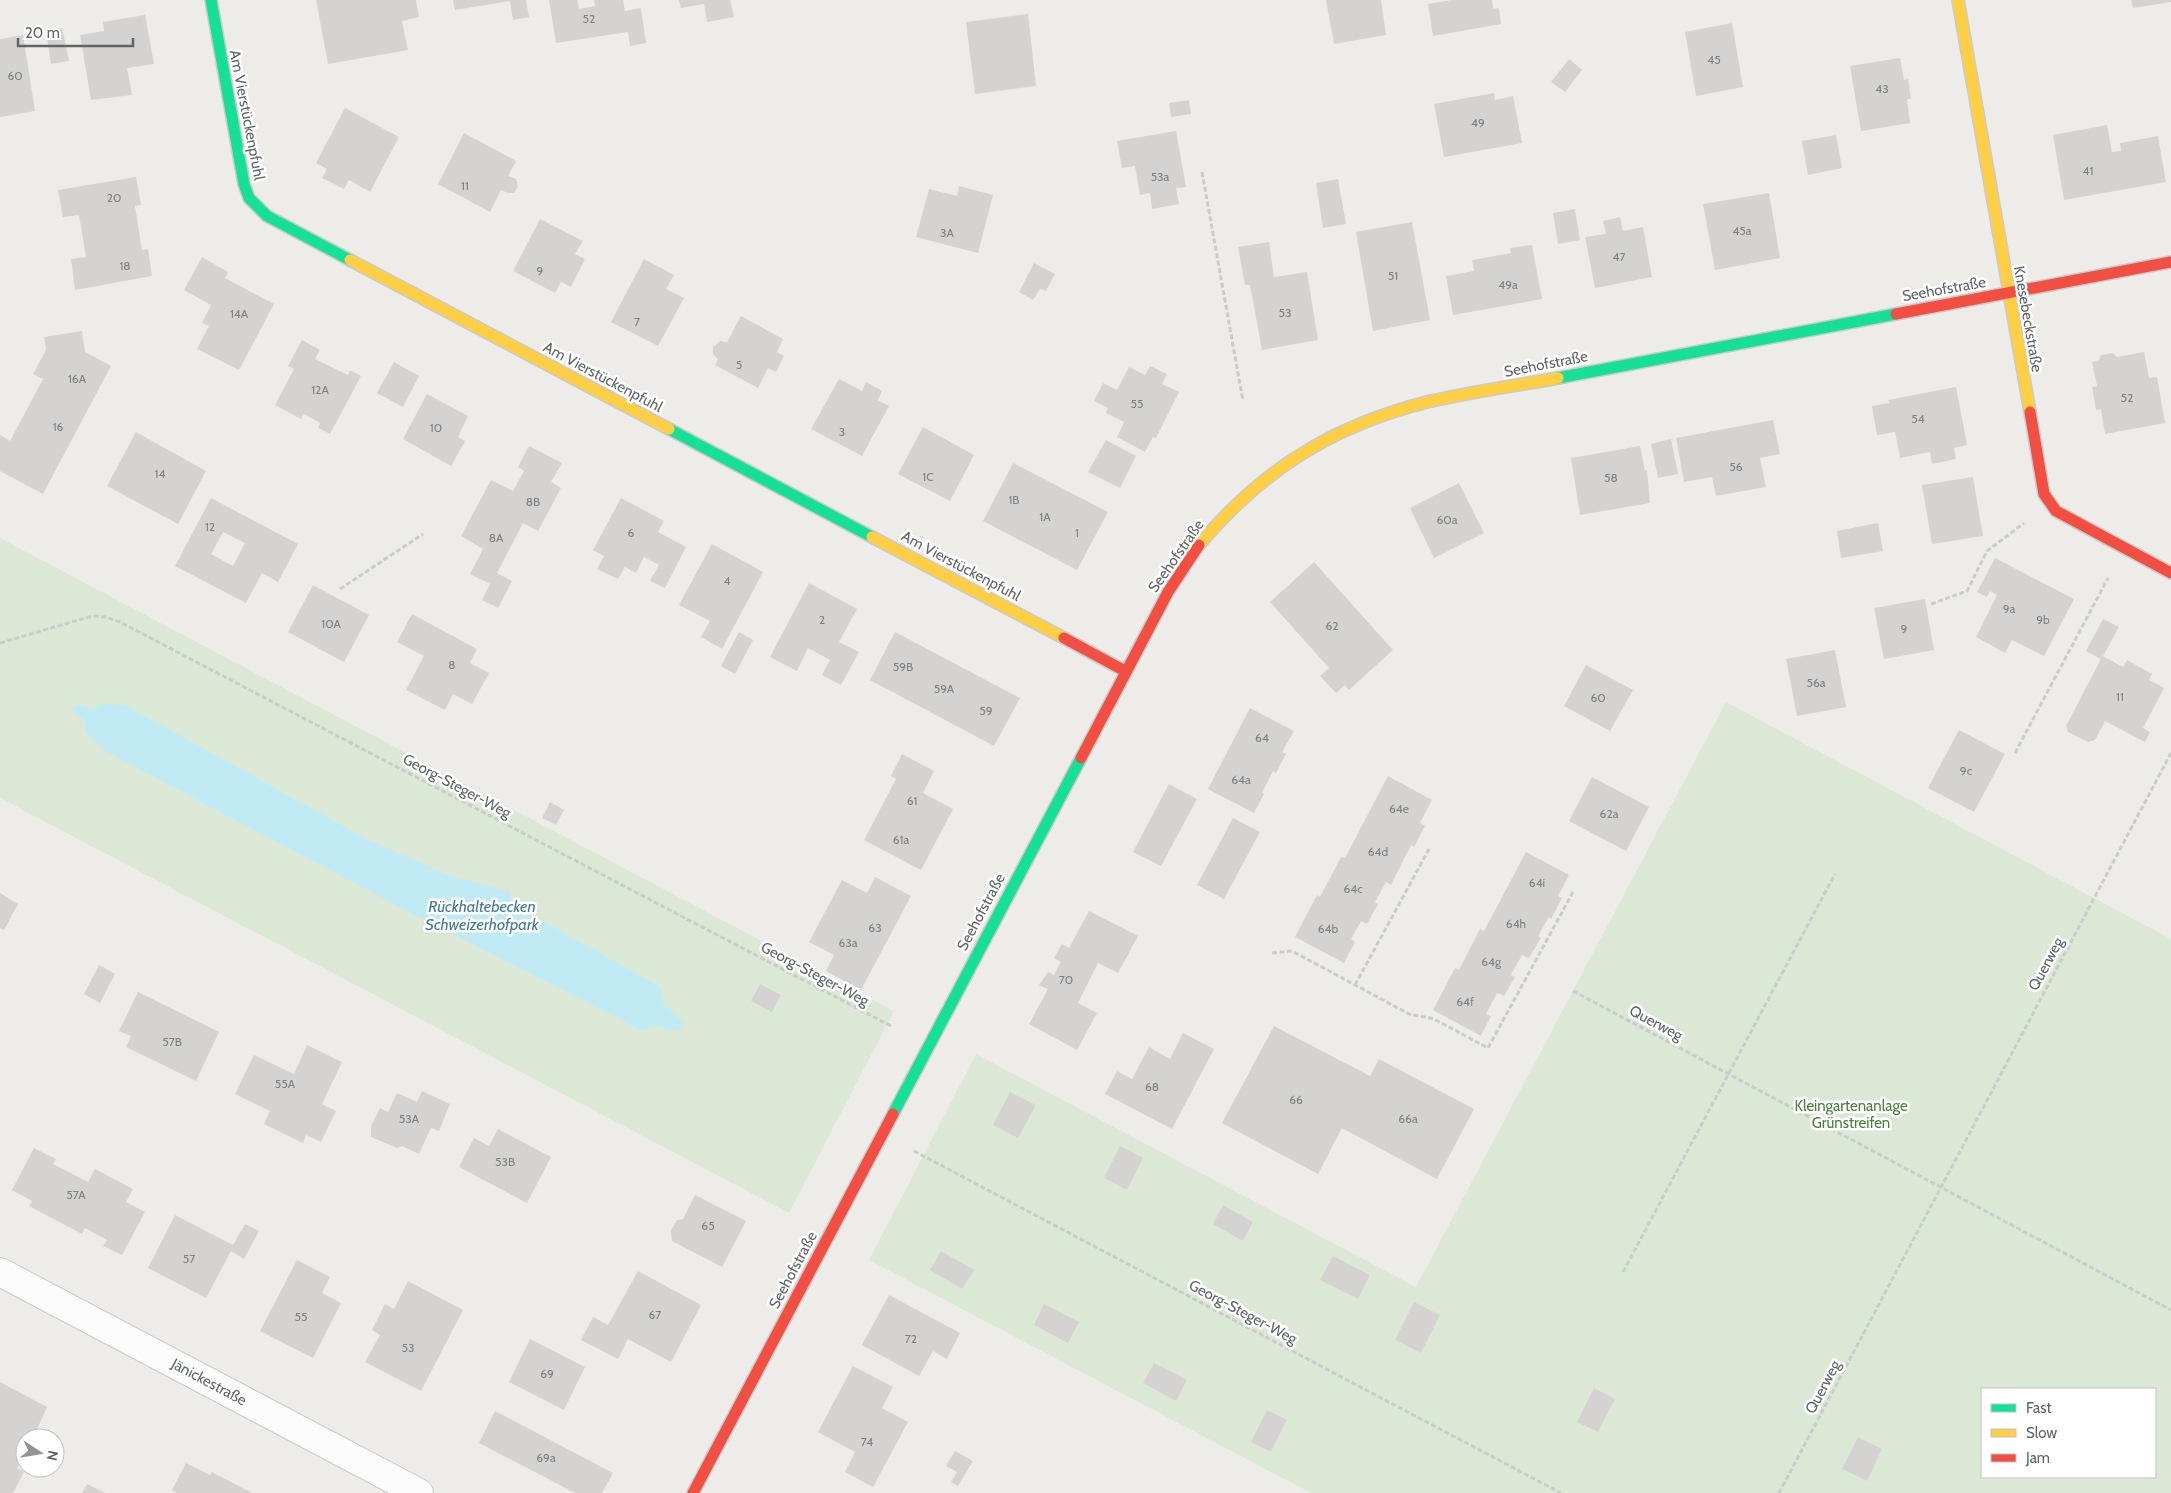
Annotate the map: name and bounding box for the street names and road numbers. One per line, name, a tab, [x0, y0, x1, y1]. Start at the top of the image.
street label: Am Vierstückenpfuhl	[226, 48, 269, 182]
street label: Knesebeckstraße	[2010, 265, 2046, 374]
street label: Seehofstraße	[1901, 273, 1988, 305]
street label: Am Vierstückenpfuhl	[540, 338, 666, 416]
street label: Seehofstraße	[1503, 347, 1590, 381]
street label: Seehofstraße	[1144, 516, 1208, 596]
street label: Am Vierstückenpfuhl	[898, 527, 1024, 605]
street label: Georg-Steger-Weg	[400, 750, 515, 822]
street label: Seehofstraße	[953, 870, 1009, 954]
street label: Querweg	[2025, 934, 2068, 994]
street label: Georg-Steger-Weg	[758, 938, 873, 1010]
street label: Querweg	[1626, 1002, 1686, 1045]
street label: Seehofstraße	[765, 1228, 821, 1312]
street label: Georg-Steger-Weg	[1186, 1276, 1301, 1348]
street label: Jänickestraße	[167, 1354, 250, 1410]
street label: Querweg	[1802, 1357, 1845, 1417]

